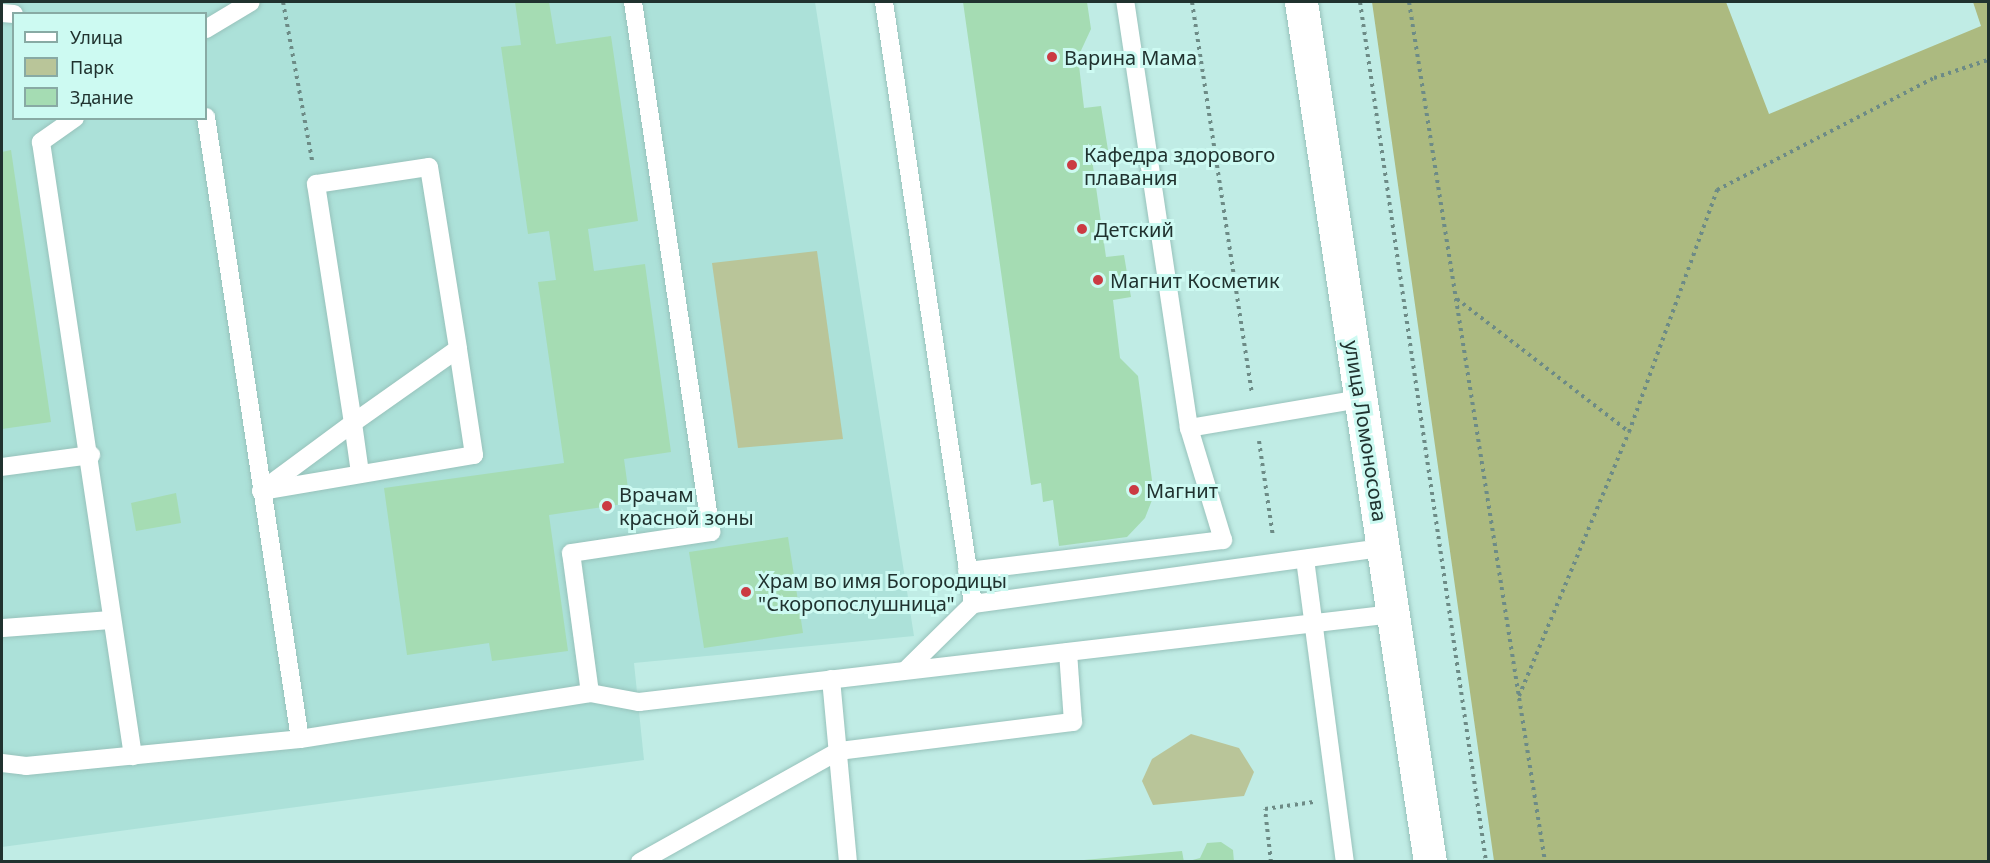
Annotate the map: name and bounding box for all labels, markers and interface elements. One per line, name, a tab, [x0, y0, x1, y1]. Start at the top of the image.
legend	[12, 12, 207, 120]
text: Улица	[70, 25, 123, 49]
place label: Варина Мама	[1064, 45, 1197, 69]
marker: Варина Мама	[1045, 50, 1059, 64]
text: Парк	[70, 55, 114, 79]
text: Здание	[70, 85, 133, 109]
place label: Кафедра здорового плавания	[1084, 142, 1275, 189]
marker: Кафедра здорового плавания	[1065, 158, 1079, 172]
place label: Детский	[1094, 217, 1174, 241]
marker: Детский	[1075, 222, 1089, 236]
place label: Магнит Косметик	[1110, 268, 1280, 292]
marker: Магнит Косметик	[1091, 273, 1105, 287]
street label: улица Ломоносова	[1340, 339, 1392, 523]
place label: Магнит	[1146, 478, 1218, 502]
place label: Врачам красной зоны	[619, 482, 754, 529]
marker: Магнит	[1127, 483, 1141, 497]
marker: Врачам красной зоны	[600, 499, 614, 513]
place label: Храм во имя Богородицы "Скоропослушница"	[758, 568, 1007, 615]
marker: Храм во имя Богородицы "Скоропослушница"	[739, 585, 753, 599]

